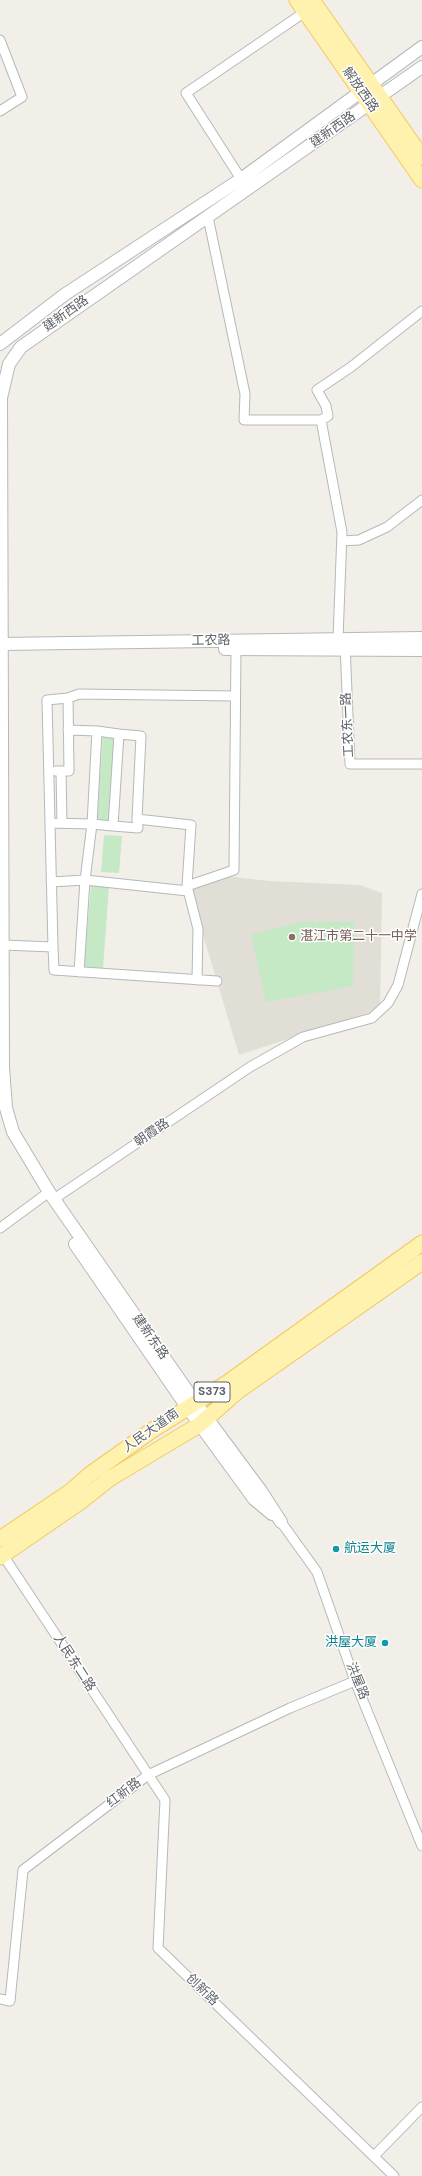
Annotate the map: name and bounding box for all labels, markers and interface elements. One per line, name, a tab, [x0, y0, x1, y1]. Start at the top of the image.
street label: 解放西路	[339, 64, 381, 116]
street label: 建新西路	[307, 109, 359, 151]
street label: 建新西路	[40, 293, 92, 335]
street label: 工农路	[191, 633, 231, 649]
street label: 工农东一路	[339, 692, 357, 758]
place label: 湛江市第二十一中学	[300, 929, 417, 945]
marker: 湛江市第二十一中学	[287, 932, 297, 942]
street label: 朝霞路	[131, 1116, 173, 1150]
street label: 建新东路	[129, 1311, 171, 1363]
road number: S373	[194, 1382, 230, 1402]
street label: 人民大道南	[120, 1406, 182, 1456]
place label: 航运大厦	[344, 1541, 396, 1557]
marker: 航运大厦	[331, 1544, 341, 1554]
street label: 人民东二路	[50, 1631, 98, 1695]
place label: 洪屋大厦	[325, 1635, 377, 1651]
marker: 洪屋大厦	[380, 1638, 390, 1648]
street label: 洪屋路	[342, 1660, 372, 1702]
street label: 红新路	[104, 1775, 144, 1811]
street label: 创新路	[183, 1971, 221, 2009]

